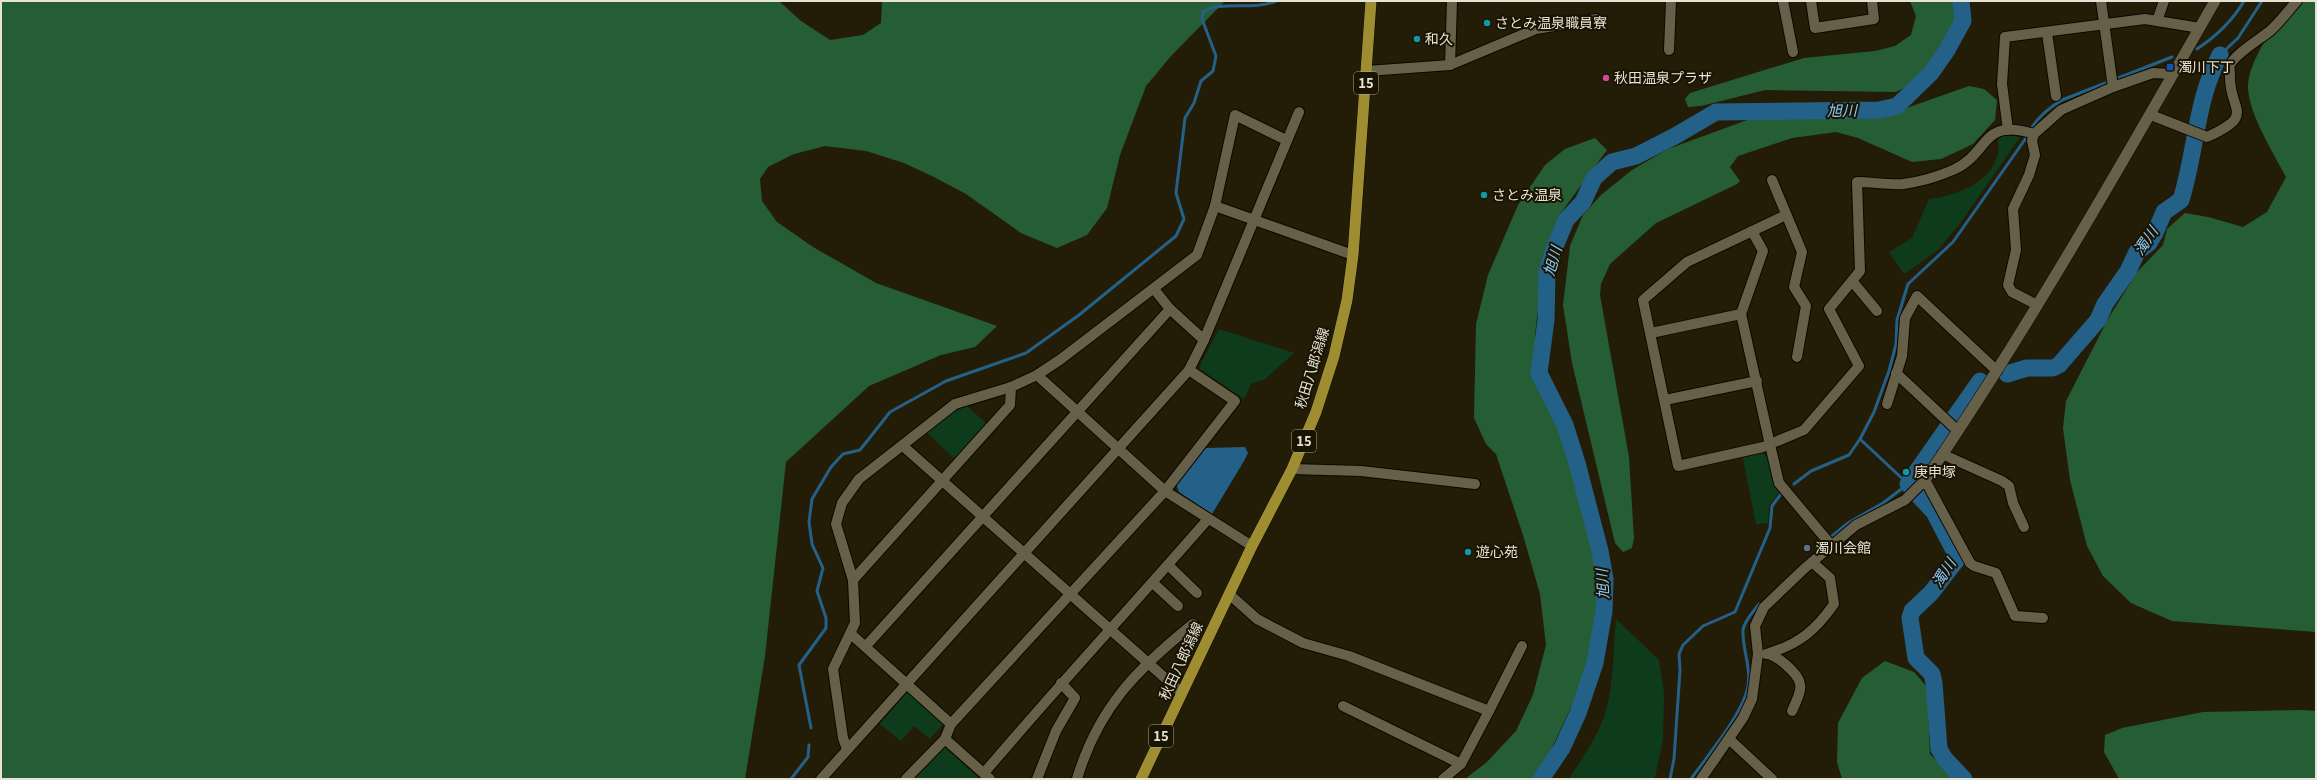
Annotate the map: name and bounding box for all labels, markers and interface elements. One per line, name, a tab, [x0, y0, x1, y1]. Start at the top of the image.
place label: さとみ温泉職員寮	[1495, 12, 1607, 32]
marker: さとみ温泉職員寮	[1482, 18, 1492, 28]
place label: 和久	[1425, 28, 1453, 48]
marker: 和久	[1412, 34, 1422, 44]
place label: 濁川下丁	[2178, 56, 2234, 76]
marker: 濁川下丁	[2165, 62, 2175, 72]
place label: 秋田温泉プラザ	[1614, 67, 1712, 87]
road number: 15	[1354, 72, 1378, 94]
marker: 秋田温泉プラザ	[1601, 73, 1611, 83]
water label: 旭川	[1827, 99, 1859, 120]
place label: さとみ温泉	[1492, 184, 1562, 204]
marker: さとみ温泉	[1479, 190, 1489, 200]
water label: 濁川	[2128, 220, 2163, 258]
water label: 旭川	[1537, 241, 1566, 278]
street label: 秋田八郎潟線	[1289, 325, 1333, 411]
road number: 15	[1292, 430, 1316, 452]
place label: 庚申塚	[1914, 461, 1956, 481]
marker: 庚申塚	[1901, 467, 1911, 477]
place label: 濁川会館	[1815, 537, 1871, 557]
place label: 遊心苑	[1476, 541, 1518, 561]
marker: 濁川会館	[1802, 543, 1812, 553]
marker: 遊心苑	[1463, 547, 1473, 557]
water label: 濁川	[1926, 552, 1961, 590]
water label: 旭川	[1590, 567, 1613, 600]
street label: 秋田八郎潟線	[1153, 618, 1207, 703]
road number: 15	[1149, 725, 1173, 747]

